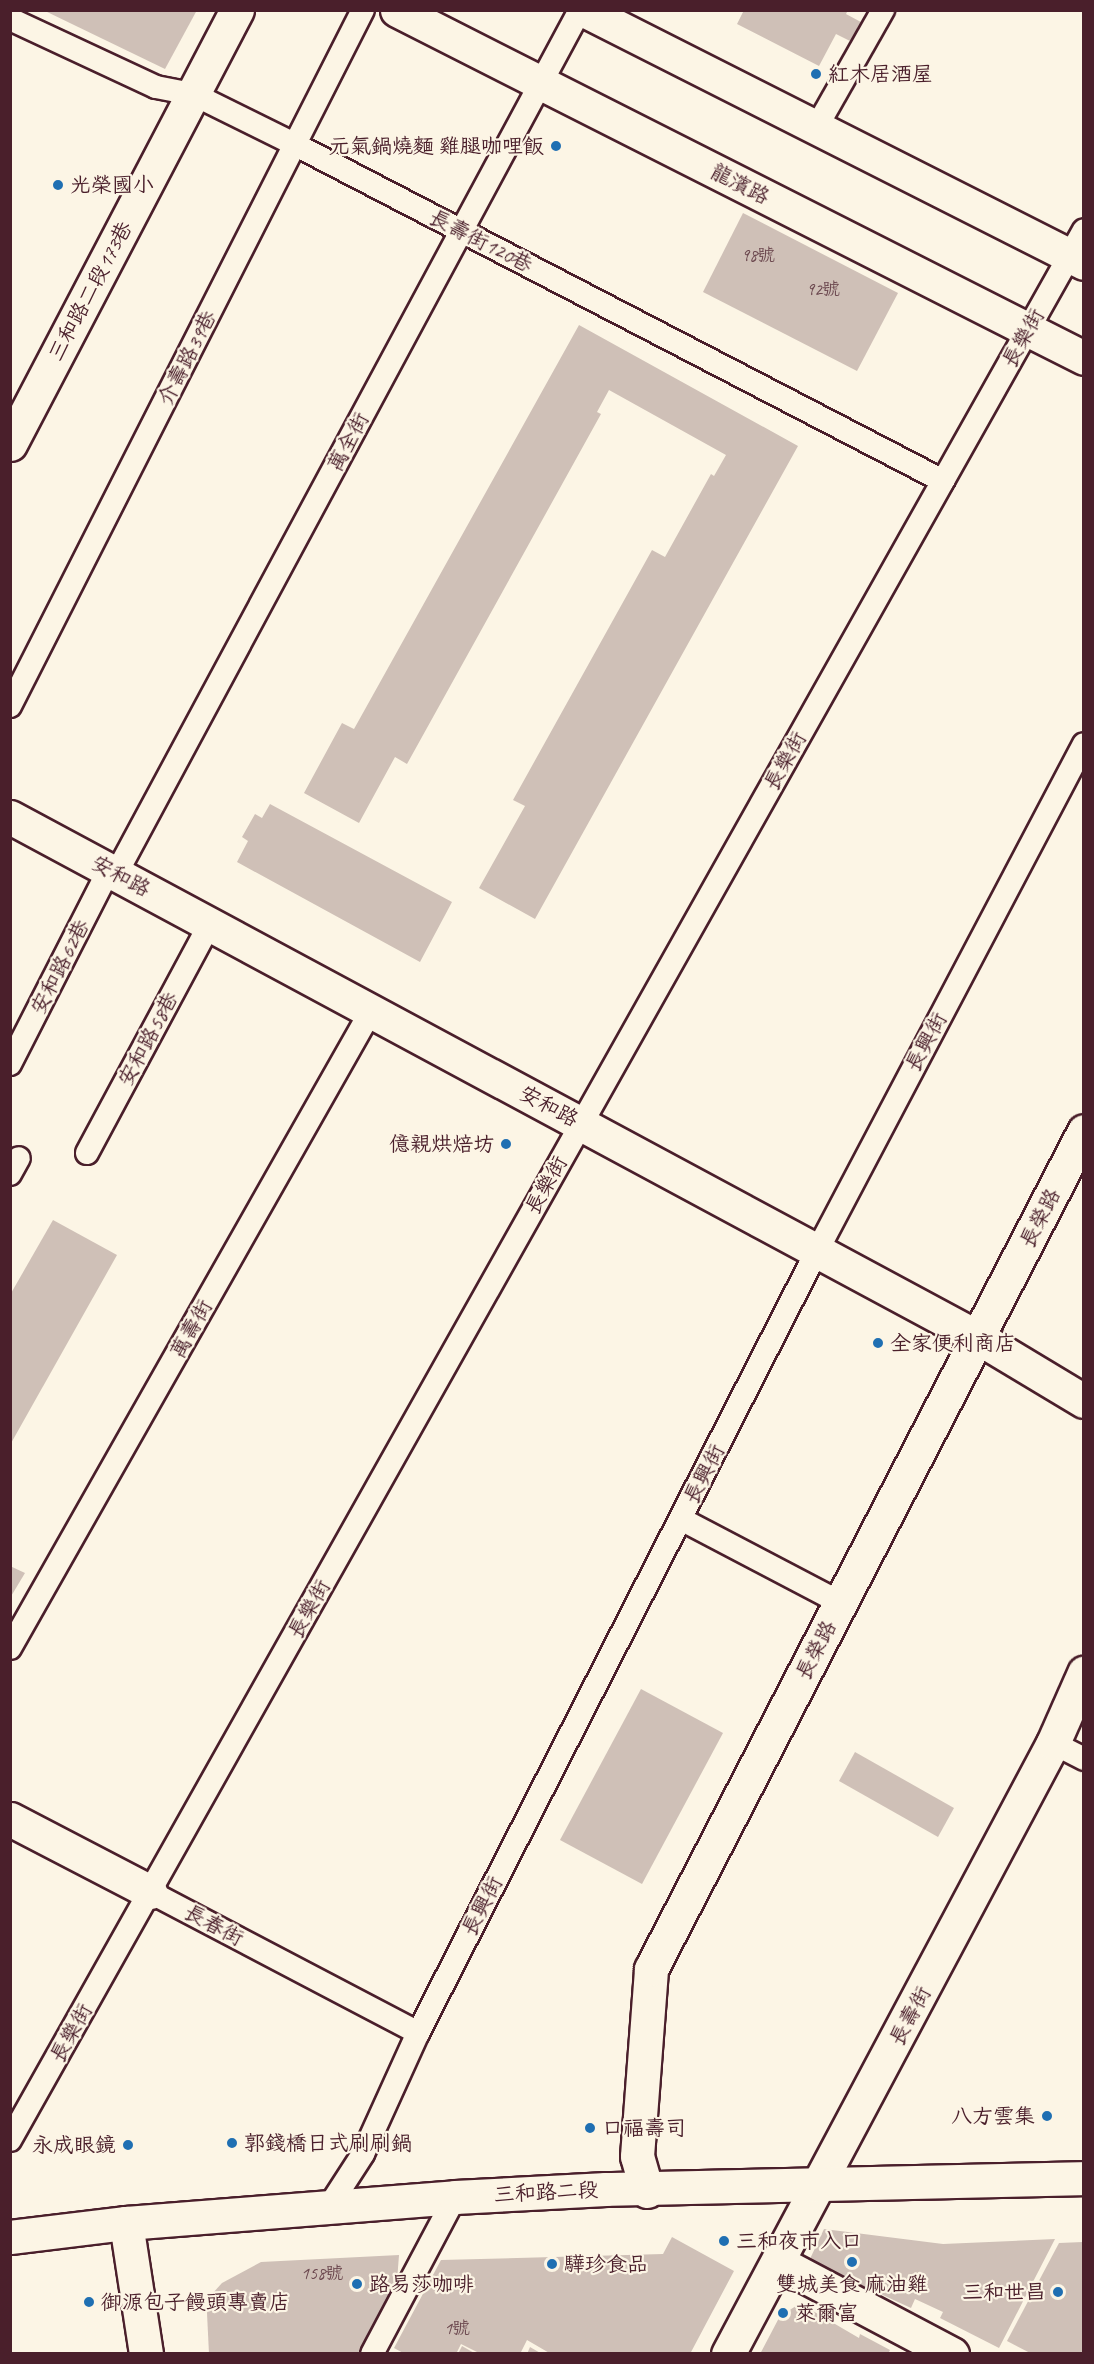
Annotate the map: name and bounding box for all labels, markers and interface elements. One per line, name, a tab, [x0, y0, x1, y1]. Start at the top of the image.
place label: 紅木居酒屋	[828, 61, 933, 87]
marker: 紅木居酒屋	[809, 67, 823, 81]
place label: 元氣鍋燒麵 雞腿咖哩飯	[329, 133, 544, 159]
marker: 元氣鍋燒麵 雞腿咖哩飯	[549, 139, 563, 153]
street label: 龍濱路	[706, 158, 774, 210]
place label: 光榮國小	[70, 172, 154, 198]
marker: 光榮國小	[51, 178, 65, 192]
street label: 長壽街120巷	[425, 204, 537, 278]
street label: 三和路二段173巷	[43, 217, 137, 365]
house number: 98號	[741, 244, 775, 266]
house number: 92號	[806, 278, 840, 300]
street label: 長樂街	[997, 304, 1049, 372]
street label: 介壽路39巷	[152, 306, 222, 410]
street label: 萬全街	[322, 408, 374, 476]
street label: 長樂街	[759, 727, 811, 795]
street label: 安和路	[87, 850, 155, 902]
street label: 安和路62巷	[25, 915, 95, 1019]
street label: 安和路58巷	[113, 988, 183, 1090]
street label: 長興街	[900, 1008, 952, 1076]
street label: 安和路	[515, 1080, 583, 1132]
place label: 億親烘焙坊	[389, 1131, 494, 1157]
marker: 億親烘焙坊	[499, 1137, 513, 1151]
street label: 長樂街	[520, 1151, 572, 1219]
street label: 長榮路	[1014, 1184, 1066, 1252]
street label: 萬壽街	[165, 1295, 217, 1363]
place label: 全家便利商店	[890, 1330, 1016, 1356]
marker: 全家便利商店	[871, 1336, 885, 1350]
street label: 長興街	[678, 1440, 730, 1508]
street label: 長樂街	[283, 1575, 335, 1643]
street label: 長榮路	[790, 1616, 842, 1684]
street label: 長興街	[456, 1872, 508, 1940]
street label: 長春街	[180, 1899, 248, 1951]
street label: 長壽街	[884, 1982, 936, 2050]
street label: 長樂街	[45, 1999, 97, 2067]
place label: 八方雲集	[951, 2103, 1035, 2129]
marker: 八方雲集	[1040, 2109, 1054, 2123]
place label: 口福壽司	[602, 2115, 686, 2141]
marker: 口福壽司	[583, 2121, 597, 2135]
place label: 郭錢橋日式刷刷鍋	[244, 2130, 412, 2156]
place label: 永成眼鏡	[32, 2132, 116, 2158]
marker: 郭錢橋日式刷刷鍋	[225, 2136, 239, 2150]
marker: 永成眼鏡	[121, 2138, 135, 2152]
street label: 三和路二段	[493, 2177, 599, 2207]
place label: 三和夜市入口	[736, 2228, 862, 2254]
marker: 三和夜市入口	[717, 2234, 731, 2248]
place label: 驊珍食品	[564, 2251, 648, 2277]
marker: 雙城美食 麻油雞	[845, 2255, 859, 2269]
marker: 驊珍食品	[545, 2257, 559, 2271]
house number: 158號	[301, 2262, 343, 2284]
place label: 路易莎咖啡	[369, 2271, 474, 2297]
place label: 雙城美食 麻油雞	[776, 2271, 928, 2297]
marker: 路易莎咖啡	[350, 2277, 364, 2291]
place label: 三和世昌	[962, 2279, 1046, 2305]
marker: 三和世昌	[1051, 2285, 1065, 2299]
place label: 御源包子饅頭專賣店	[101, 2289, 290, 2315]
marker: 御源包子饅頭專賣店	[82, 2295, 96, 2309]
place label: 萊爾富	[795, 2300, 858, 2326]
marker: 萊爾富	[776, 2306, 790, 2320]
house number: 1號	[444, 2317, 470, 2339]

